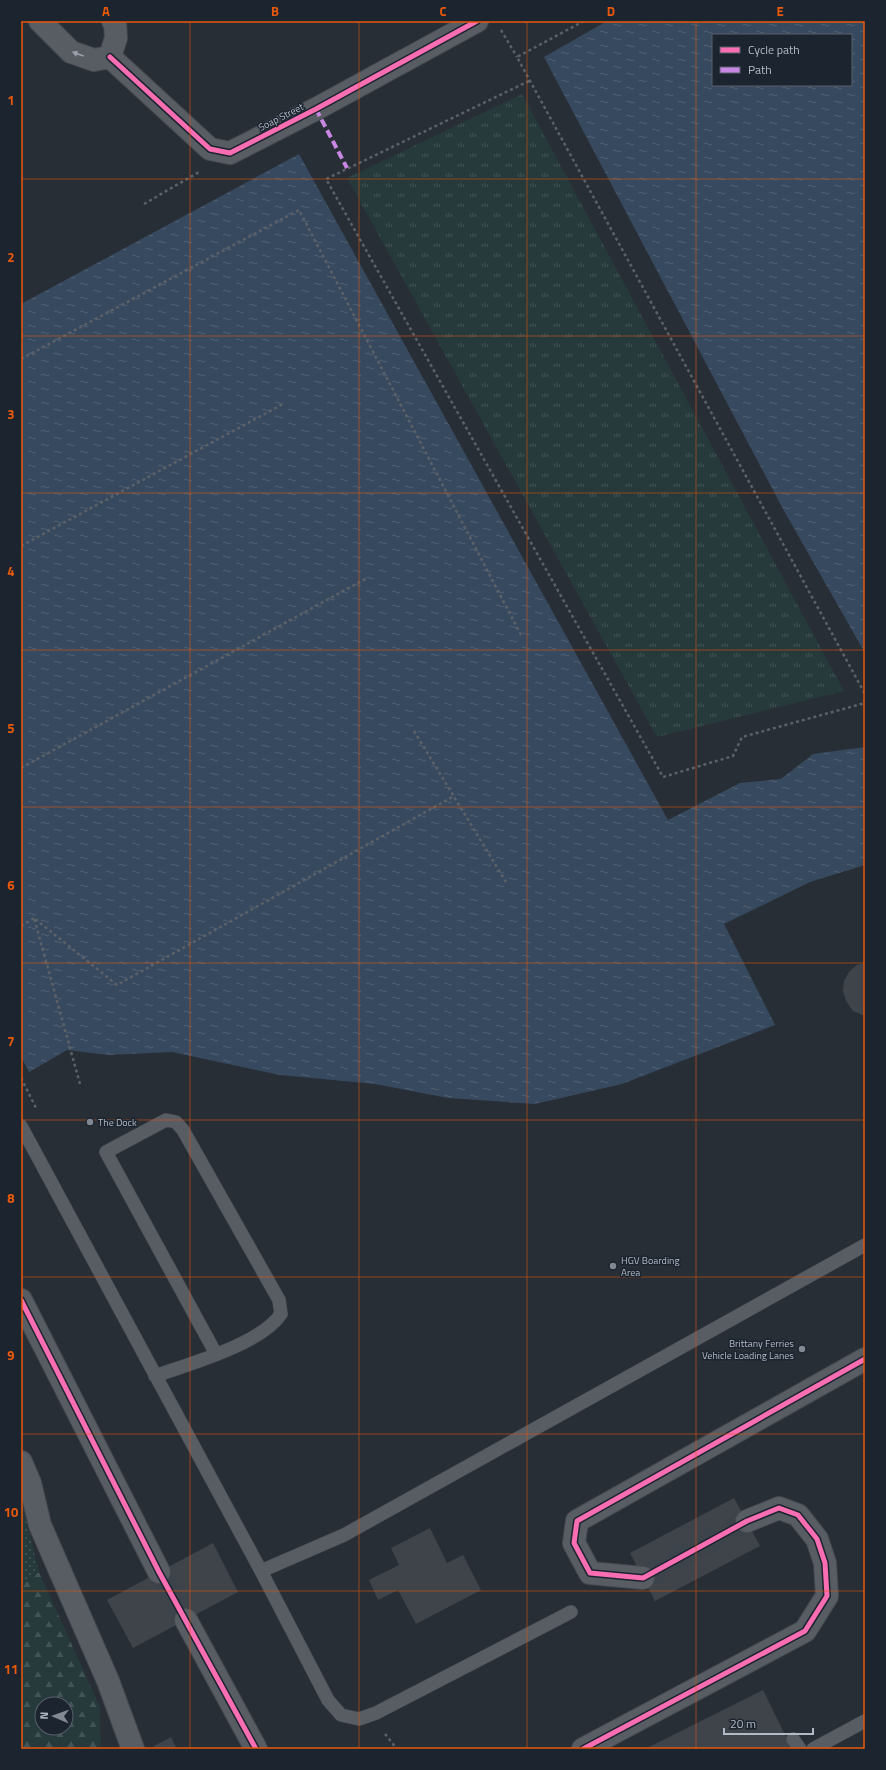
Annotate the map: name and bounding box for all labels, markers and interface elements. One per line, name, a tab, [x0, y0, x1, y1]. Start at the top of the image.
text: A	[102, 1, 110, 21]
text: B	[271, 1, 279, 21]
text: C	[439, 1, 447, 21]
text: D	[607, 1, 615, 21]
text: E	[776, 1, 784, 21]
legend	[712, 34, 852, 86]
text: Cycle path	[748, 40, 800, 59]
one-way arrow	[72, 51, 84, 57]
text: Path	[748, 60, 772, 79]
text: 1	[7, 90, 15, 110]
street label: Soap Street	[256, 99, 307, 135]
text: 2	[7, 247, 15, 267]
text: 3	[7, 404, 15, 424]
text: 4	[7, 561, 15, 581]
text: 5	[7, 718, 15, 738]
text: 6	[7, 875, 15, 895]
text: 7	[7, 1031, 15, 1051]
place label: The Dock	[98, 1115, 137, 1130]
marker: The Dock	[85, 1117, 95, 1127]
text: 8	[7, 1188, 15, 1208]
place label: HGV Boarding Area	[621, 1253, 680, 1280]
marker: HGV Boarding Area	[608, 1261, 618, 1271]
place label: Brittany Ferries Vehicle Loading Lanes	[702, 1336, 794, 1363]
marker: Brittany Ferries Vehicle Loading Lanes	[797, 1344, 807, 1354]
text: 9	[7, 1345, 15, 1365]
text: 10	[4, 1502, 18, 1522]
text: 11	[4, 1659, 18, 1679]
north arrow	[34, 1696, 74, 1736]
scale bar	[724, 1710, 813, 1736]
text: N	[36, 1712, 52, 1720]
text: 20 m	[730, 1714, 756, 1733]

